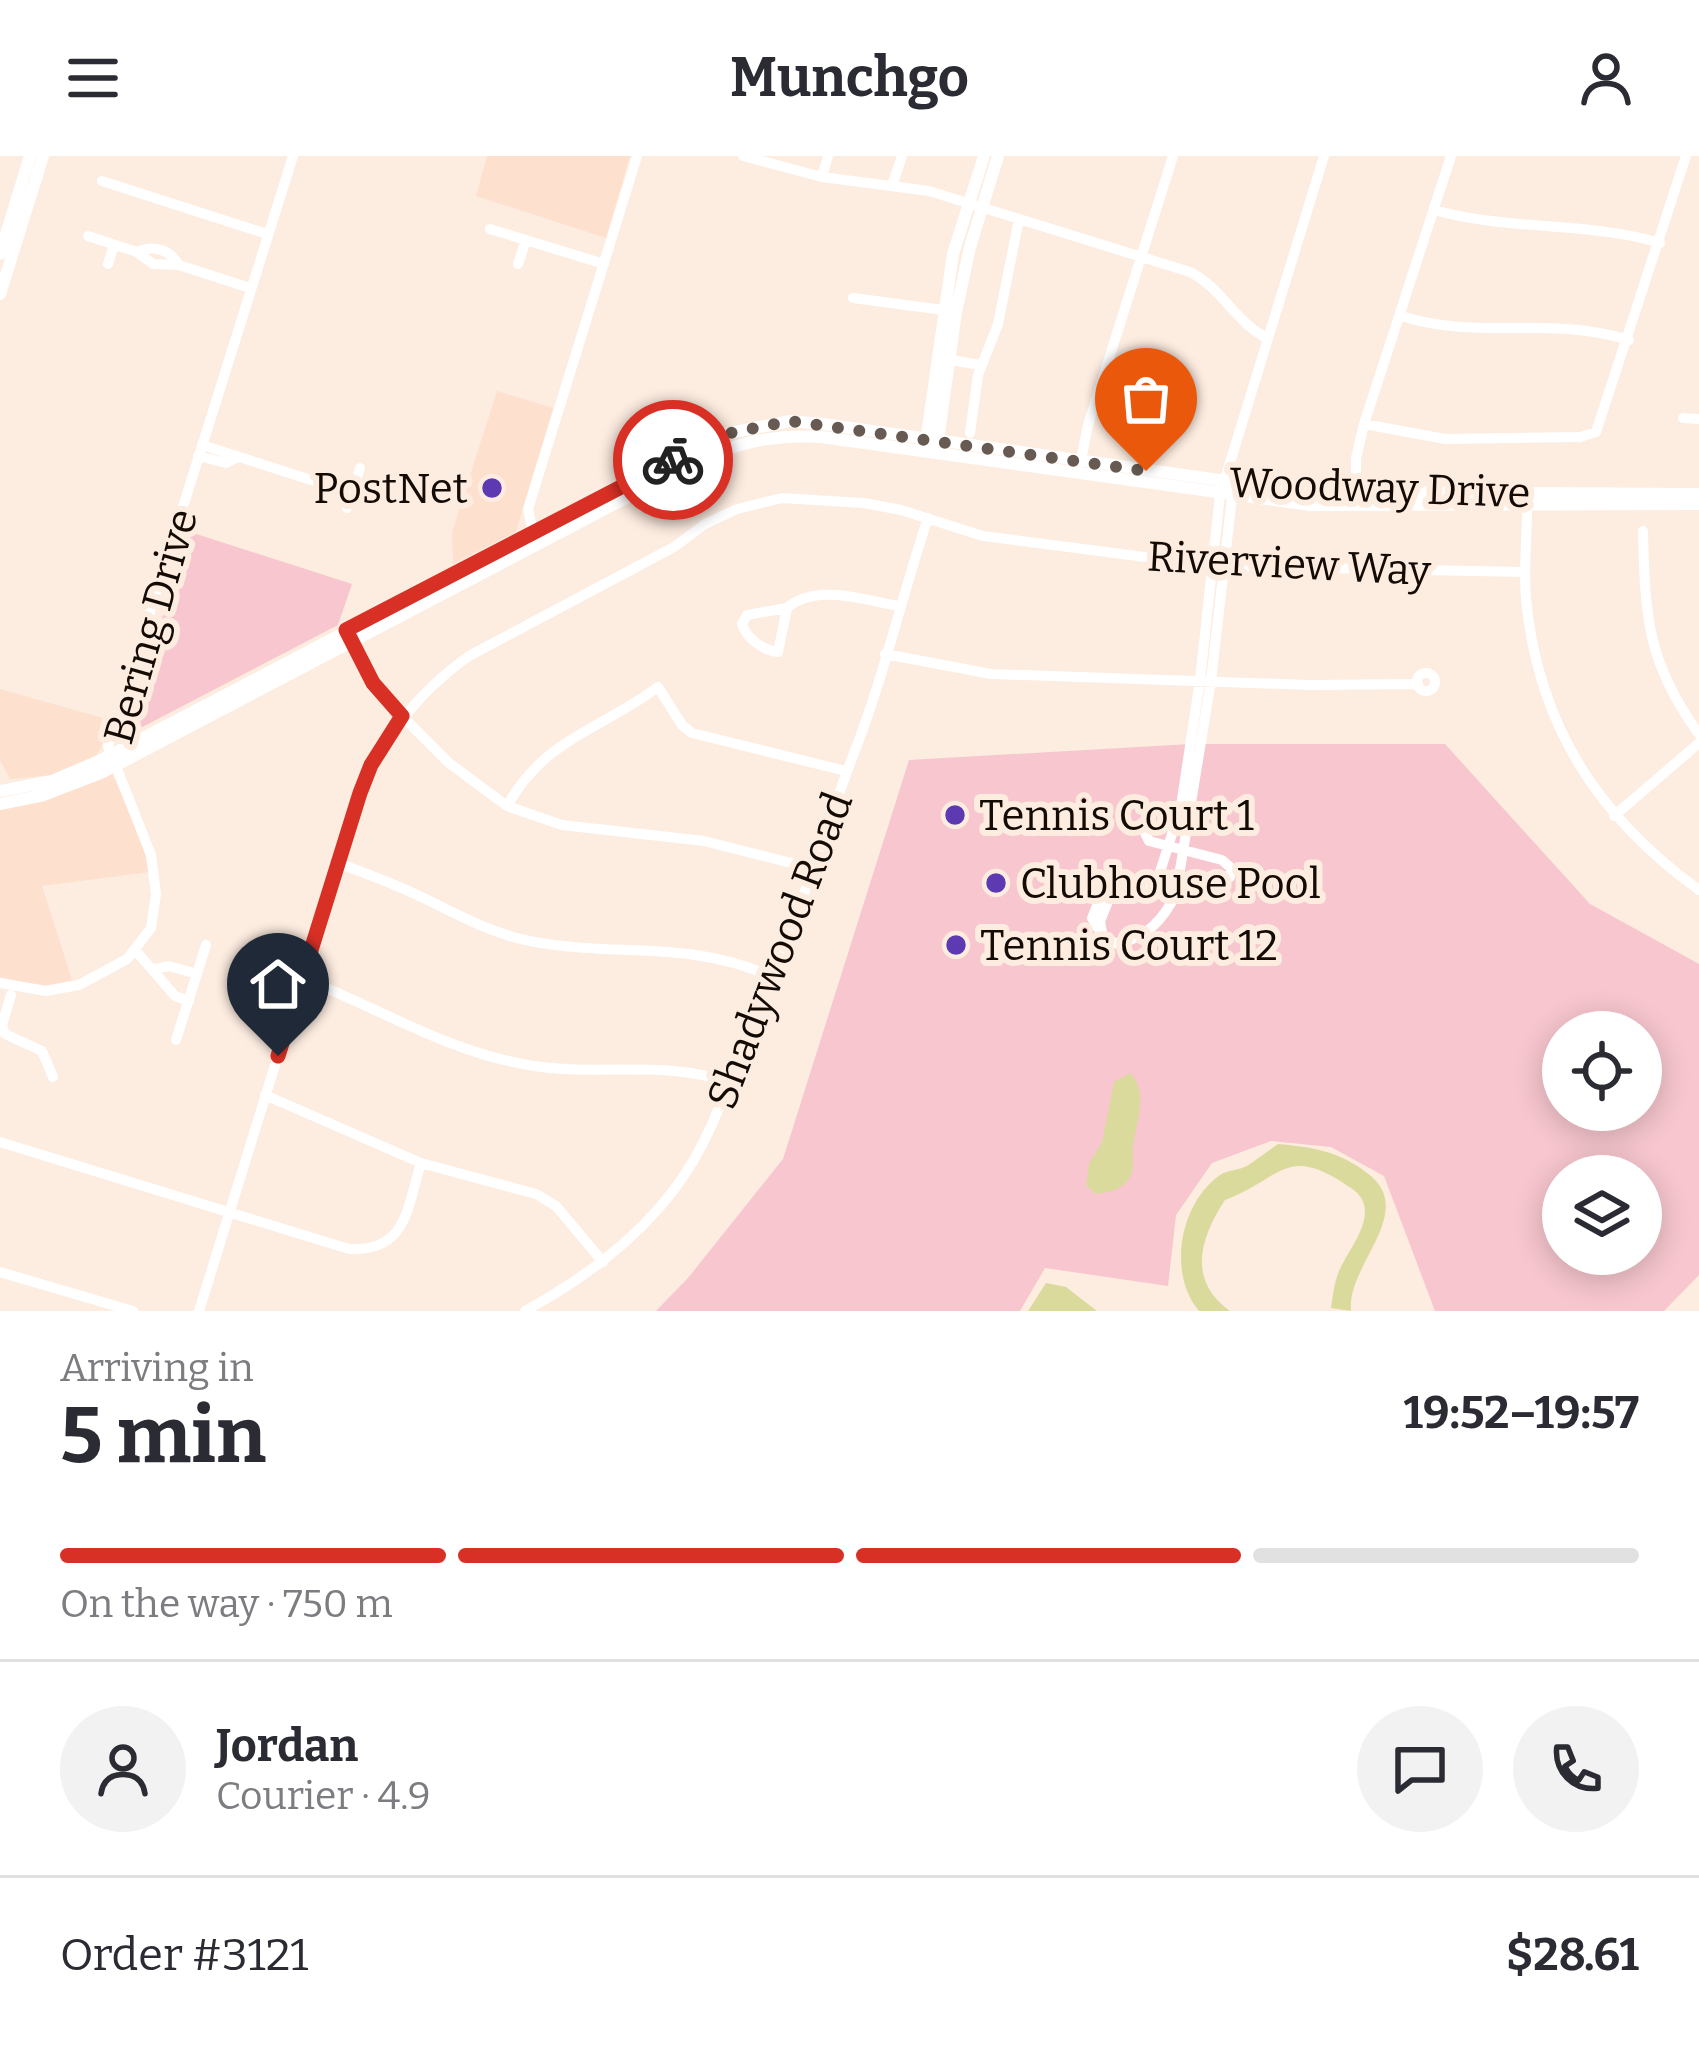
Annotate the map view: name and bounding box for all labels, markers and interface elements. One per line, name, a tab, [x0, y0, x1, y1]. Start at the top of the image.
icon: menu	[60, 45, 126, 111]
icon: person	[1573, 45, 1639, 111]
text: Munchgo	[730, 46, 969, 110]
pin	[1095, 348, 1197, 471]
icon: bag	[1113, 366, 1179, 432]
courier	[613, 400, 733, 520]
icon: bike	[640, 427, 706, 493]
street label: Woodway Drive	[1229, 458, 1531, 518]
place label: PostNet	[313, 464, 468, 514]
marker: PostNet	[479, 475, 505, 501]
street label: Bering Drive	[94, 503, 208, 750]
street label: Riverview Way	[1146, 532, 1433, 596]
street label: Shadywood Road	[697, 785, 863, 1116]
place label: Tennis Court 1	[979, 791, 1254, 841]
marker: Tennis Court 1	[942, 802, 968, 828]
place label: Clubhouse Pool	[1020, 859, 1321, 909]
marker: Clubhouse Pool	[983, 870, 1009, 896]
place label: Tennis Court 12	[980, 921, 1278, 971]
marker: Tennis Court 12	[943, 932, 969, 958]
pin	[227, 933, 329, 1056]
icon: home	[245, 951, 311, 1017]
map controls	[1542, 1011, 1662, 1275]
button: locate	[1542, 1011, 1662, 1131]
button: layers	[1542, 1155, 1662, 1275]
text: Arriving in	[60, 1345, 254, 1391]
text: 19:52–19:57	[1404, 1386, 1639, 1440]
text: 5 min	[60, 1389, 266, 1483]
text: On the way · 750 m	[60, 1581, 393, 1627]
button: person	[60, 1706, 186, 1832]
button: chat	[1357, 1706, 1483, 1832]
button: phone	[1513, 1706, 1639, 1832]
text: Jordan	[216, 1719, 358, 1773]
text: Courier · 4.9	[216, 1773, 431, 1819]
text: Order #3121	[60, 1928, 309, 1982]
text: $28.61	[1506, 1928, 1639, 1982]

